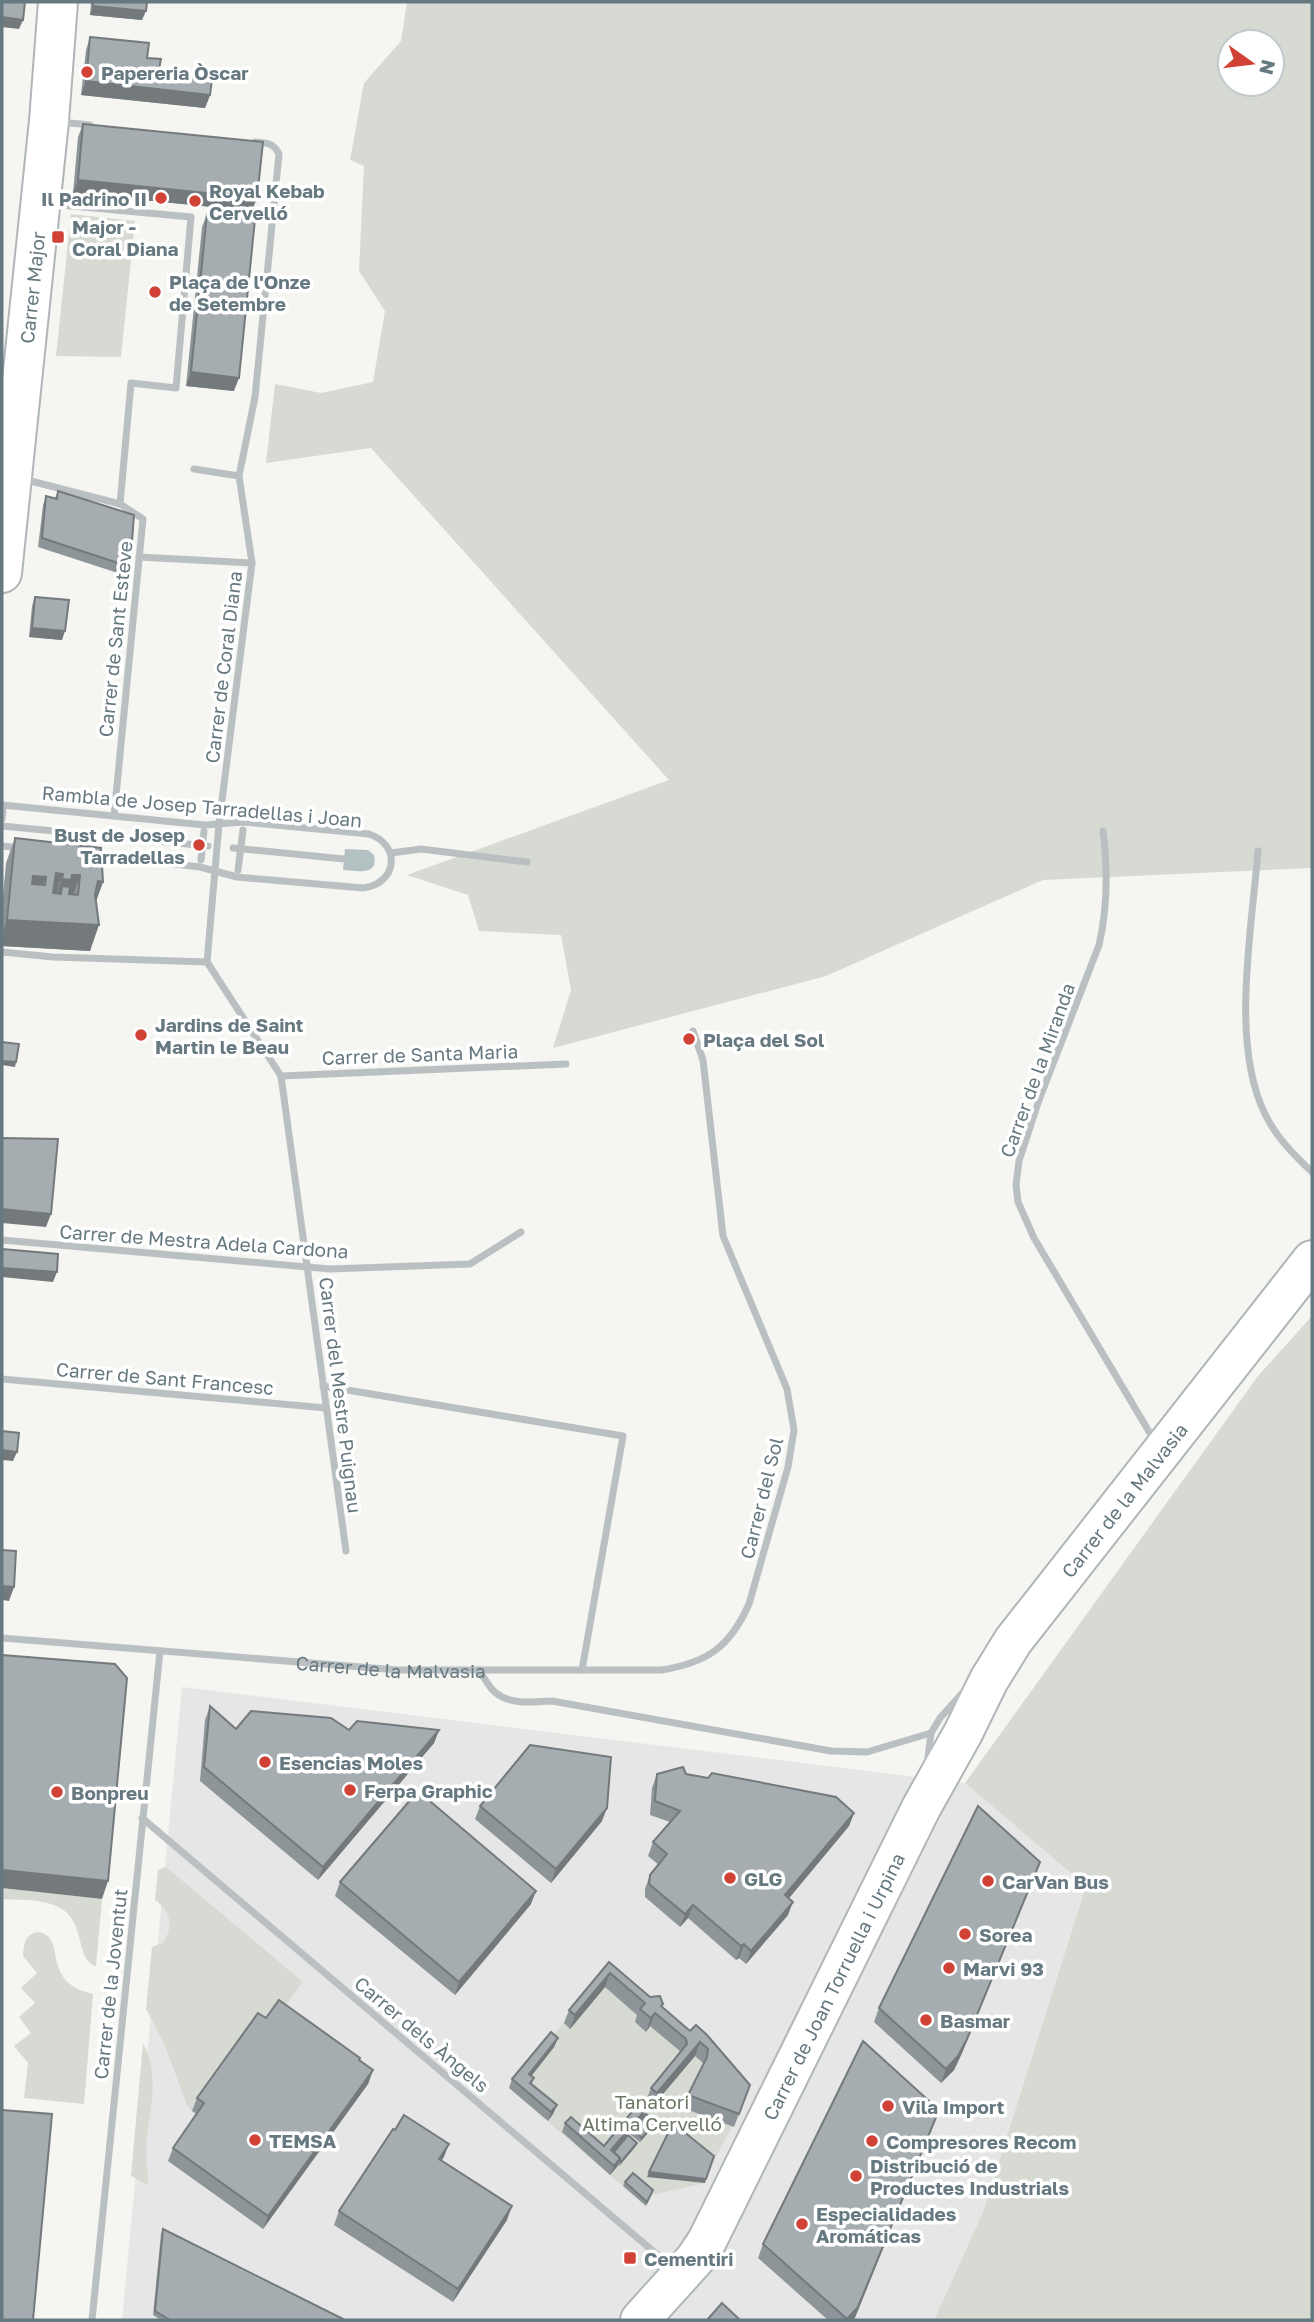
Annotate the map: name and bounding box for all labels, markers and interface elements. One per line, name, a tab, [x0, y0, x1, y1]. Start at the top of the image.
north arrow	[1216, 28, 1286, 98]
text: N	[1255, 57, 1281, 77]
place label: Papereria Òscar	[101, 61, 249, 84]
marker: Papereria Òscar	[79, 64, 95, 80]
place label: Royal Kebab Cervelló	[209, 179, 325, 224]
place label: Il Padrino II	[41, 187, 147, 210]
marker: Il Padrino II	[153, 190, 169, 206]
marker: Royal Kebab Cervelló	[187, 193, 203, 209]
place label: Major - Coral Diana	[72, 215, 178, 260]
marker: Major - Coral Diana	[50, 229, 66, 245]
street label: Carrer Major	[14, 230, 49, 345]
place label: Plaça de l'Onze de Setembre	[169, 270, 311, 315]
marker: Plaça de l'Onze de Setembre	[147, 284, 163, 300]
street label: Carrer de Sant Esteve	[93, 540, 137, 738]
street label: Carrer de Coral Diana	[200, 570, 246, 764]
street label: Rambla de Josep Tarradellas i Joan	[41, 781, 363, 831]
place label: Bust de Josep Tarradellas	[54, 823, 185, 868]
marker: Bust de Josep Tarradellas	[191, 837, 207, 853]
street label: Carrer de la Miranda	[995, 980, 1079, 1160]
place label: Jardins de Saint Martin le Beau	[155, 1013, 304, 1058]
marker: Jardins de Saint Martin le Beau	[133, 1027, 149, 1043]
place label: Plaça del Sol	[703, 1028, 824, 1051]
marker: Plaça del Sol	[681, 1031, 697, 1047]
street label: Carrer de Santa Maria	[321, 1039, 519, 1069]
street label: Carrer de Mestra Adela Cardona	[59, 1219, 349, 1263]
street label: Carrer del Mestre Puignau	[315, 1276, 367, 1514]
street label: Carrer de Sant Francesc	[55, 1357, 275, 1399]
street label: Carrer de la Malvasia	[1056, 1418, 1192, 1582]
street label: Carrer del Sol	[735, 1435, 787, 1561]
street label: Carrer de la Malvasia	[295, 1650, 486, 1682]
place label: Esencias Moles	[279, 1751, 424, 1774]
marker: Esencias Moles	[257, 1754, 273, 1770]
place label: Ferpa Graphic	[364, 1779, 493, 1802]
place label: Bonpreu	[71, 1781, 149, 1804]
marker: Ferpa Graphic	[342, 1782, 358, 1798]
marker: Bonpreu	[49, 1784, 65, 1800]
street label: Carrer de Joan Torruella i Urpina	[757, 1849, 909, 2124]
place label: GLG	[744, 1867, 783, 1890]
marker: GLG	[722, 1870, 738, 1886]
place label: CarVan Bus	[1002, 1870, 1109, 1893]
marker: CarVan Bus	[980, 1873, 996, 1889]
street label: Carrer de la Joventut	[89, 1888, 131, 2080]
place label: Sorea	[979, 1923, 1033, 1946]
marker: Sorea	[957, 1926, 973, 1942]
place label: Marvi 93	[963, 1957, 1044, 1980]
marker: Marvi 93	[941, 1960, 957, 1976]
street label: Carrer dels Àngels	[350, 1971, 494, 2097]
place label: Basmar	[940, 2009, 1011, 2032]
marker: Basmar	[918, 2012, 934, 2028]
park label: Tanatori Altima Cervelló	[582, 2090, 722, 2135]
place label: Vila Import	[902, 2095, 1005, 2118]
marker: Vila Import	[880, 2098, 896, 2114]
place label: TEMSA	[269, 2129, 337, 2152]
place label: Compresores Recom	[886, 2130, 1076, 2153]
marker: TEMSA	[247, 2132, 263, 2148]
marker: Compresores Recom	[864, 2133, 880, 2149]
place label: Distribució de Productes Industrials	[870, 2154, 1069, 2199]
marker: Distribució de Productes Industrials	[848, 2168, 864, 2184]
place label: Especialidades Aromáticas	[816, 2202, 957, 2247]
marker: Especialidades Aromáticas	[794, 2216, 810, 2232]
place label: Cementiri	[644, 2247, 733, 2270]
marker: Cementiri	[622, 2250, 638, 2266]

